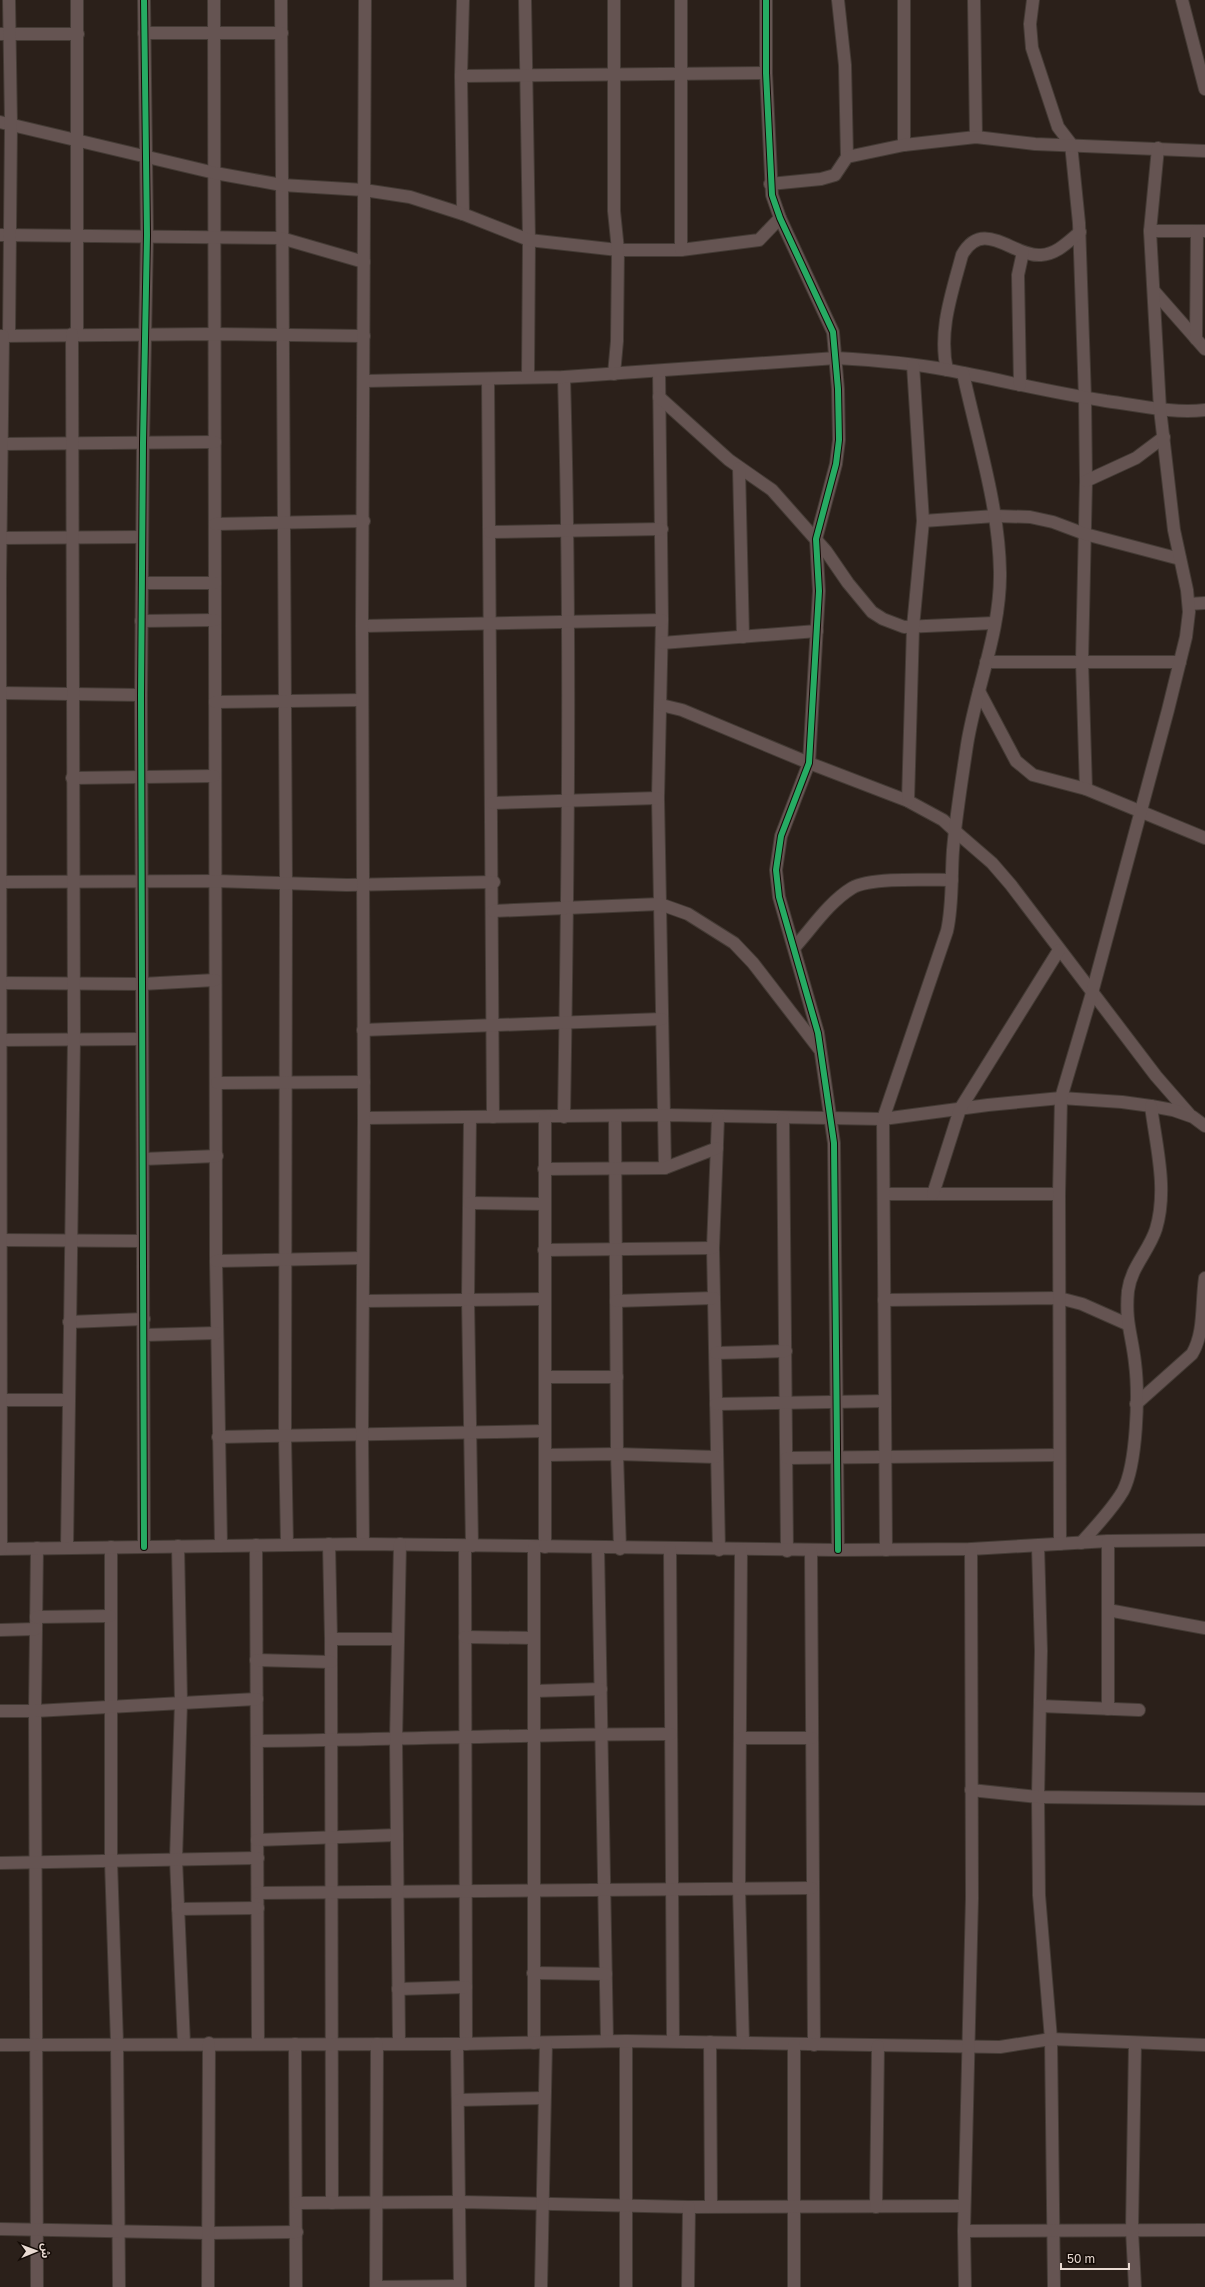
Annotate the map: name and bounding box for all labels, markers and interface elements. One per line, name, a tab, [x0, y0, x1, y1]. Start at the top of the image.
north arrow	[16, 2231, 56, 2271]
text: ش	[39, 2243, 53, 2258]
scale bar	[1061, 2245, 1129, 2271]
text: 50 m	[1067, 2251, 1095, 2266]

